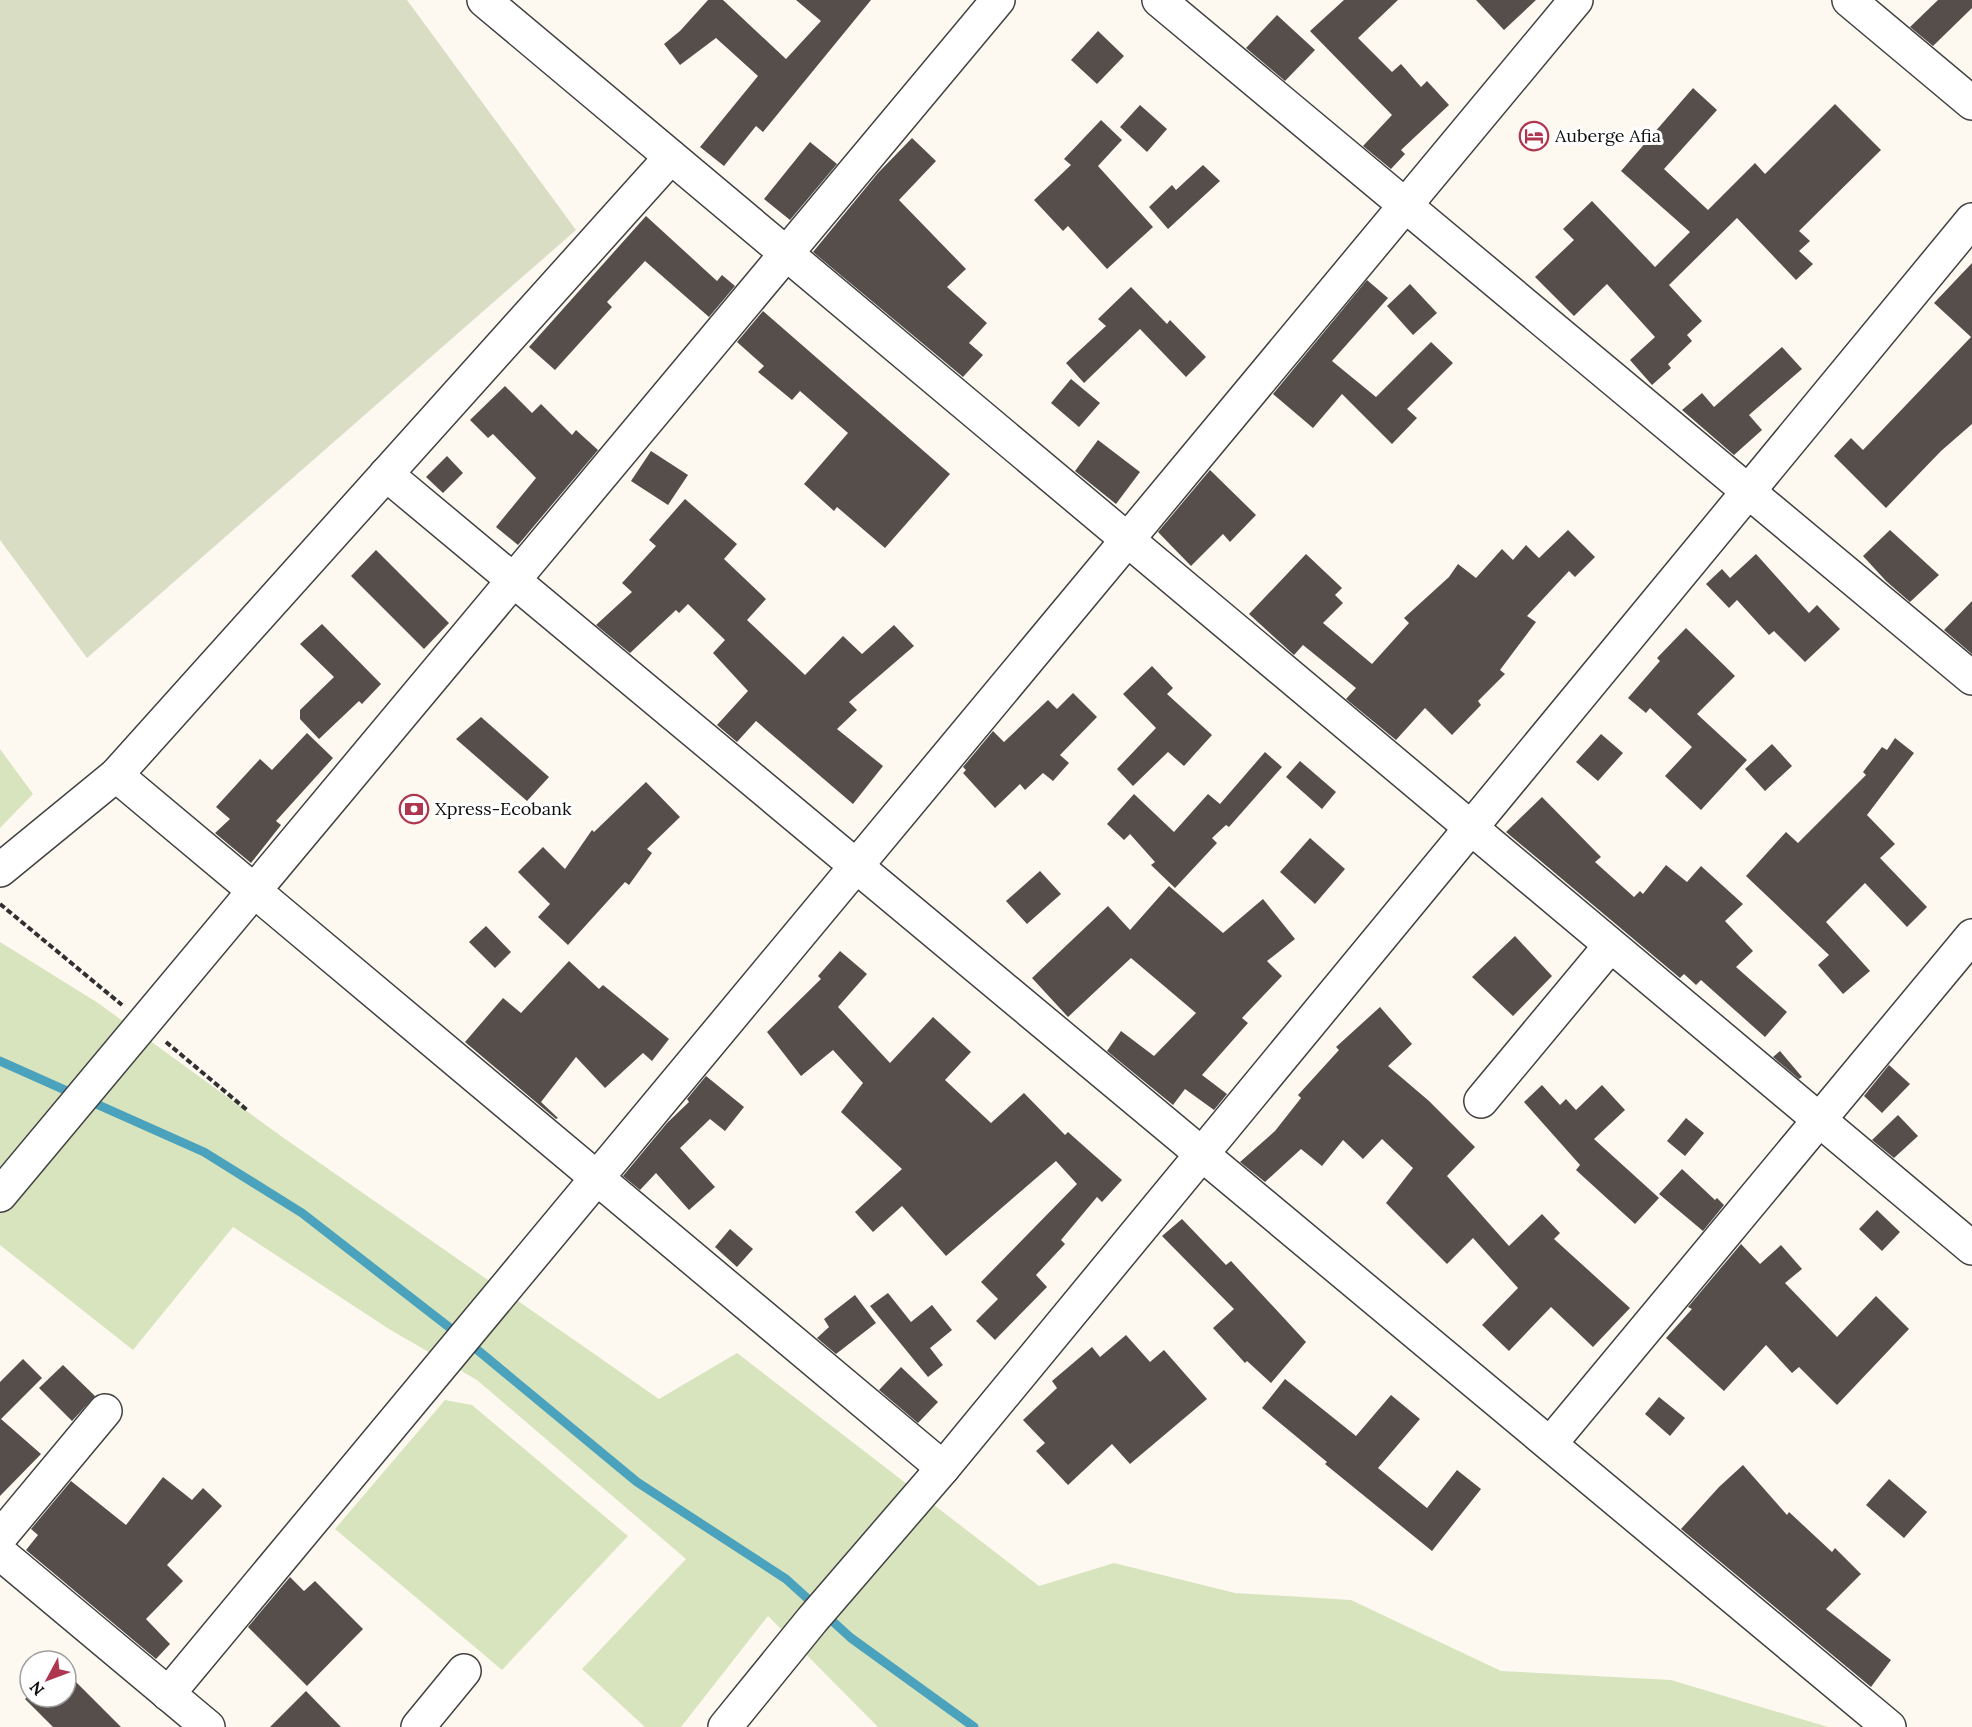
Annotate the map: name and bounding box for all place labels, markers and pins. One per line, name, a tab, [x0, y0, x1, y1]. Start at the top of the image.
hotel icon: Auberge Afia	[1518, 120, 1550, 152]
place label: Auberge Afia	[1554, 124, 1661, 147]
bank icon: Xpress-Ecobank	[398, 793, 430, 825]
place label: Xpress-Ecobank	[435, 797, 572, 820]

